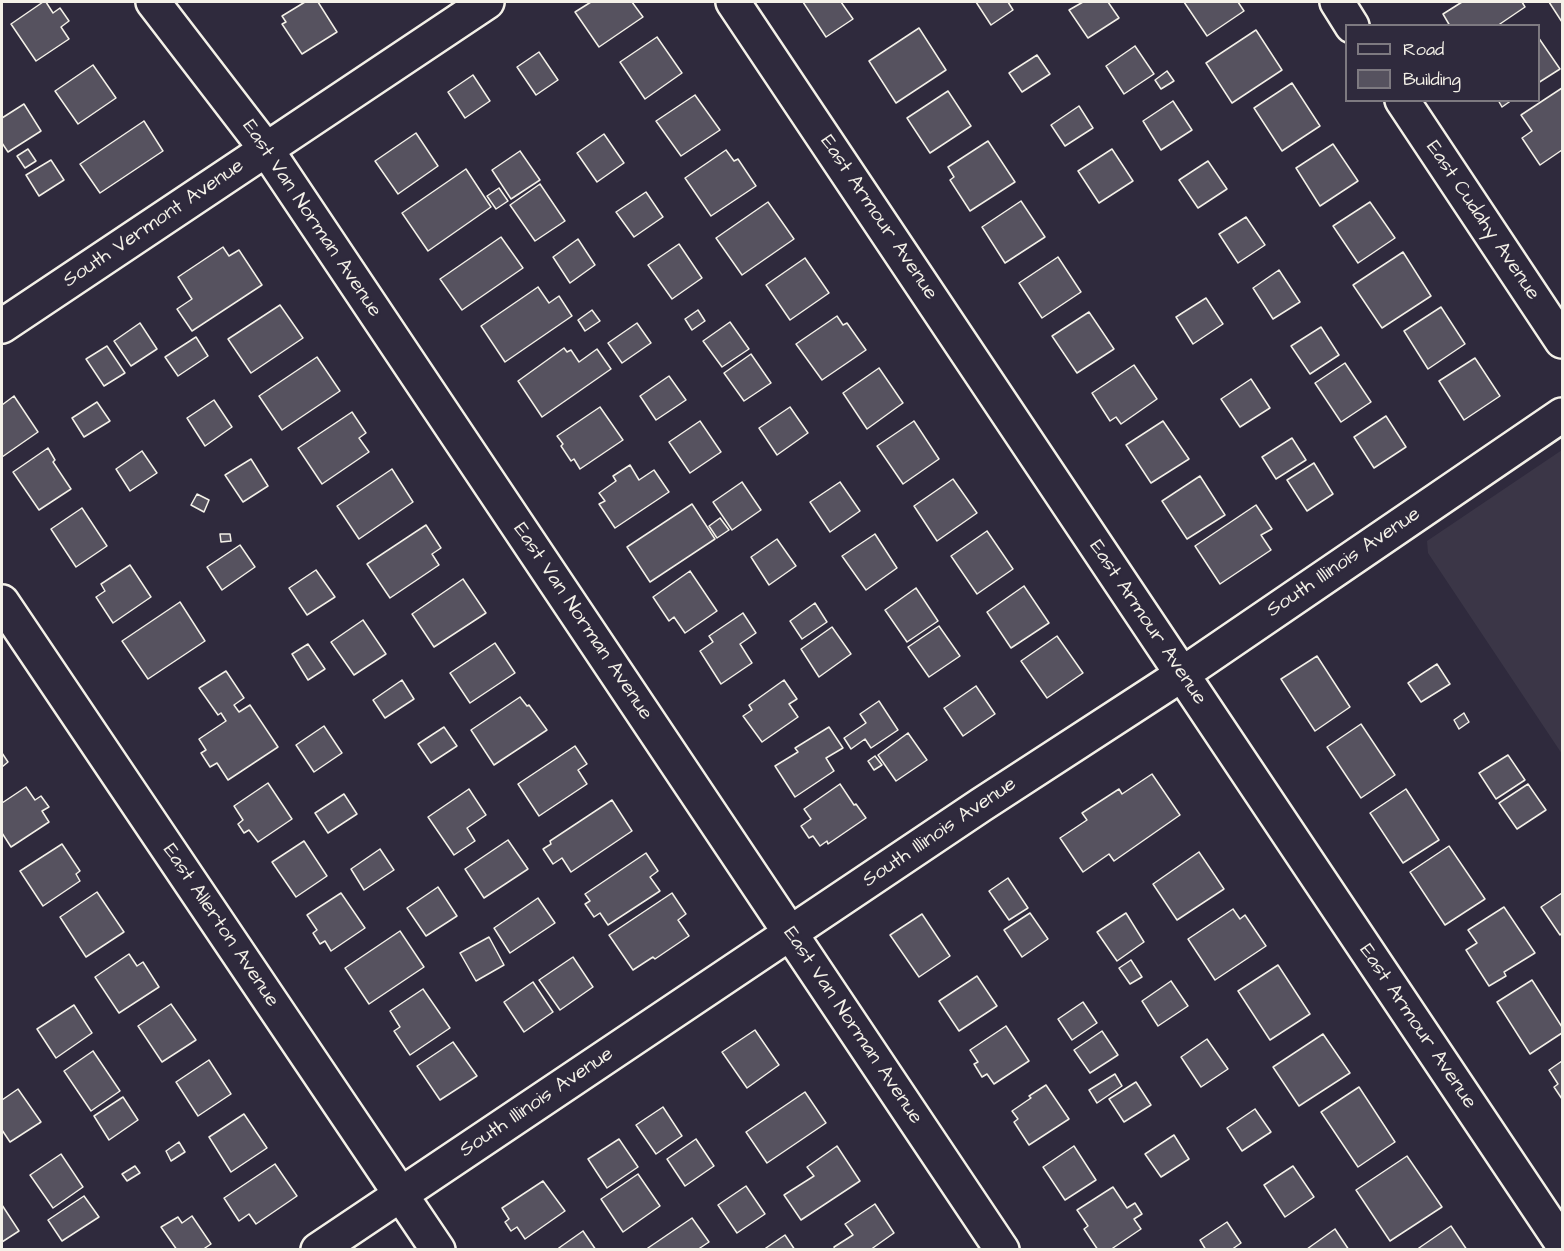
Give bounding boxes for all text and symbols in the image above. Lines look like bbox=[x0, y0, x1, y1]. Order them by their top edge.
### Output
legend bbox=[1345, 24, 1540, 102]
text: Road bbox=[1403, 37, 1444, 62]
text: Building bbox=[1403, 67, 1461, 92]
street label: East Van Norman Avenue bbox=[236, 116, 386, 322]
street label: East Armour Avenue bbox=[814, 131, 942, 305]
street label: East Cudahy Avenue bbox=[1420, 137, 1544, 305]
street label: South Vermont Avenue bbox=[59, 155, 249, 293]
street label: South Illinois Avenue bbox=[1263, 503, 1425, 623]
street label: East Van Norman Avenue bbox=[507, 519, 657, 725]
street label: East Armour Avenue bbox=[1083, 536, 1211, 710]
street label: South Illinois Avenue bbox=[859, 773, 1021, 893]
street label: East Allerton Avenue bbox=[157, 840, 283, 1012]
street label: East Van Norman Avenue bbox=[777, 923, 927, 1129]
street label: East Armour Avenue bbox=[1353, 940, 1481, 1114]
street label: South Illinois Avenue bbox=[456, 1043, 618, 1163]

